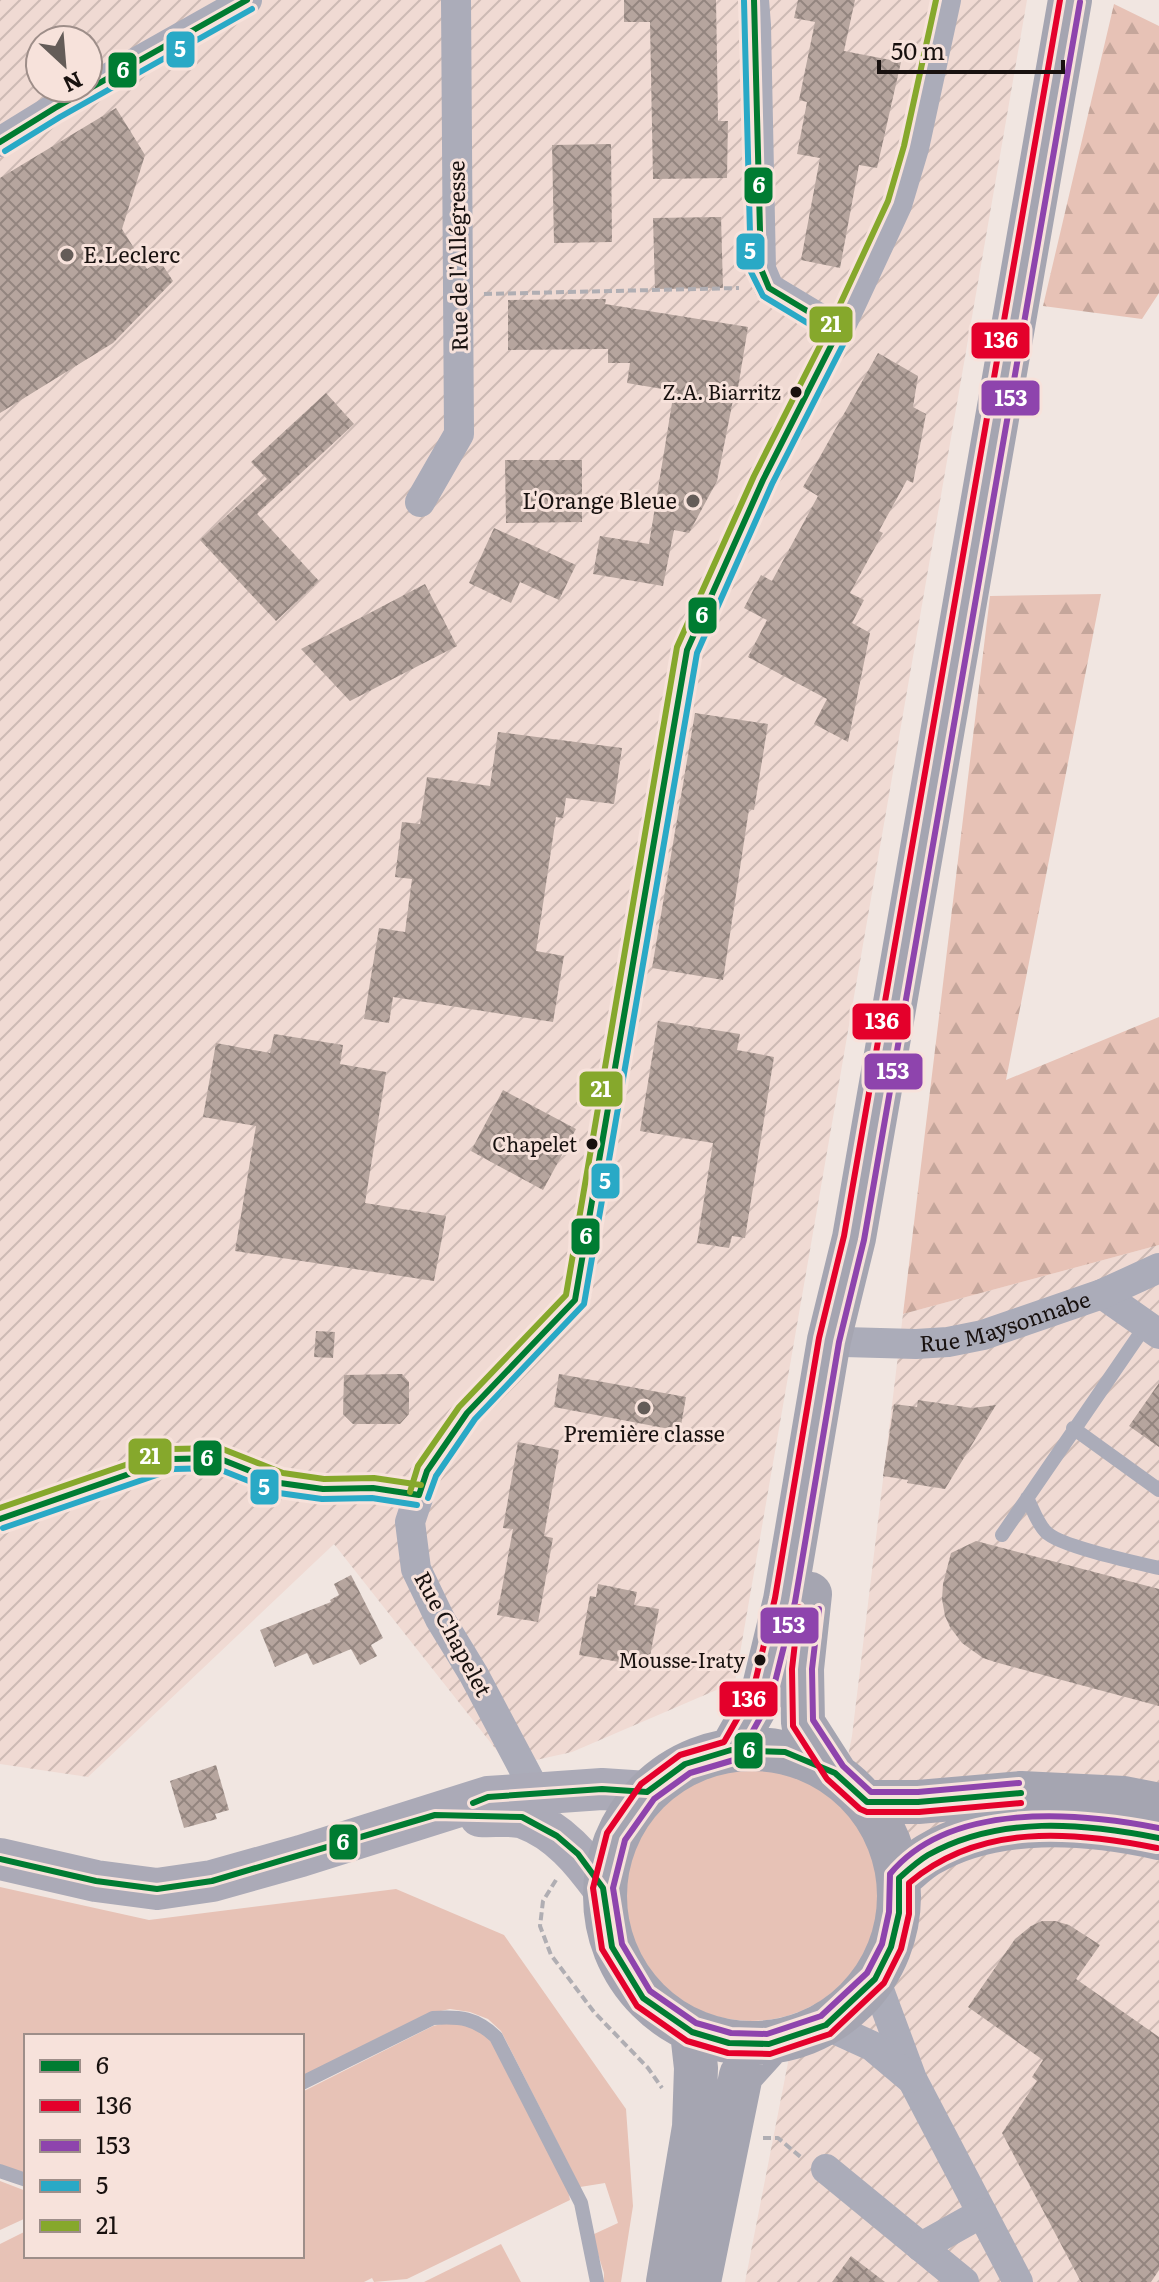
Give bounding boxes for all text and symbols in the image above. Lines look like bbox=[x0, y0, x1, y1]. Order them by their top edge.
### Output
north arrow bbox=[24, 24, 104, 104]
scale bar bbox=[879, 24, 1063, 74]
line badge: 5 bbox=[165, 30, 196, 69]
text: 5 bbox=[174, 31, 186, 64]
text: 50 m bbox=[891, 32, 945, 67]
line badge: 6 bbox=[107, 51, 138, 89]
text: 6 bbox=[117, 52, 130, 85]
text: N bbox=[58, 64, 89, 102]
street label: Rue de l'Allégresse bbox=[438, 160, 475, 352]
line badge: 6 bbox=[743, 166, 774, 205]
text: 6 bbox=[753, 167, 766, 200]
line badge: 5 bbox=[735, 232, 766, 271]
text: 5 bbox=[744, 233, 756, 266]
place label: E.Leclerc bbox=[83, 237, 180, 270]
marker: E.Leclerc bbox=[58, 246, 76, 264]
line badge: 21 bbox=[808, 305, 854, 344]
text: 21 bbox=[821, 306, 841, 339]
line badge: 136 bbox=[970, 321, 1031, 360]
text: 136 bbox=[984, 322, 1018, 355]
place label: Z.A. Biarritz bbox=[663, 376, 781, 406]
line badge: 153 bbox=[980, 379, 1041, 417]
text: 153 bbox=[994, 380, 1028, 413]
marker: Z.A. Biarritz bbox=[788, 384, 804, 400]
place label: L'Orange Bleue bbox=[522, 483, 677, 516]
marker: L'Orange Bleue bbox=[684, 492, 702, 510]
line badge: 6 bbox=[687, 596, 718, 635]
text: 6 bbox=[696, 597, 709, 630]
line badge: 136 bbox=[851, 1002, 912, 1041]
text: 136 bbox=[865, 1003, 899, 1036]
line badge: 153 bbox=[863, 1052, 924, 1091]
text: 153 bbox=[876, 1053, 910, 1086]
line badge: 21 bbox=[578, 1070, 624, 1108]
text: 21 bbox=[591, 1071, 611, 1104]
place label: Chapelet bbox=[492, 1128, 577, 1158]
marker: Chapelet bbox=[584, 1136, 600, 1152]
line badge: 5 bbox=[590, 1162, 621, 1200]
text: 5 bbox=[599, 1163, 611, 1196]
line badge: 6 bbox=[570, 1217, 601, 1256]
text: 6 bbox=[580, 1218, 593, 1251]
street label: Rue Maysonnabe bbox=[918, 1281, 1094, 1359]
marker: Première classe bbox=[635, 1399, 653, 1417]
place label: Première classe bbox=[563, 1416, 725, 1449]
line badge: 21 bbox=[127, 1437, 173, 1476]
text: 21 bbox=[140, 1438, 160, 1471]
line badge: 6 bbox=[192, 1439, 223, 1477]
text: 6 bbox=[201, 1440, 214, 1473]
line badge: 5 bbox=[249, 1468, 280, 1506]
text: 5 bbox=[258, 1469, 270, 1502]
street label: Rue Chapelet bbox=[407, 1565, 501, 1702]
line badge: 153 bbox=[759, 1606, 820, 1645]
text: 153 bbox=[772, 1607, 806, 1640]
place label: Mousse-Iraty bbox=[618, 1644, 745, 1674]
marker: Mousse-Iraty bbox=[752, 1652, 768, 1668]
line badge: 136 bbox=[718, 1680, 779, 1718]
text: 136 bbox=[732, 1681, 766, 1714]
line badge: 6 bbox=[733, 1731, 764, 1770]
text: 6 bbox=[743, 1732, 756, 1765]
line badge: 6 bbox=[328, 1823, 359, 1861]
text: 6 bbox=[337, 1824, 350, 1857]
legend bbox=[24, 2034, 304, 2258]
text: 6 bbox=[96, 2046, 109, 2081]
text: 136 bbox=[96, 2086, 132, 2121]
text: 153 bbox=[96, 2126, 131, 2161]
text: 5 bbox=[96, 2166, 108, 2201]
text: 21 bbox=[96, 2206, 118, 2241]

